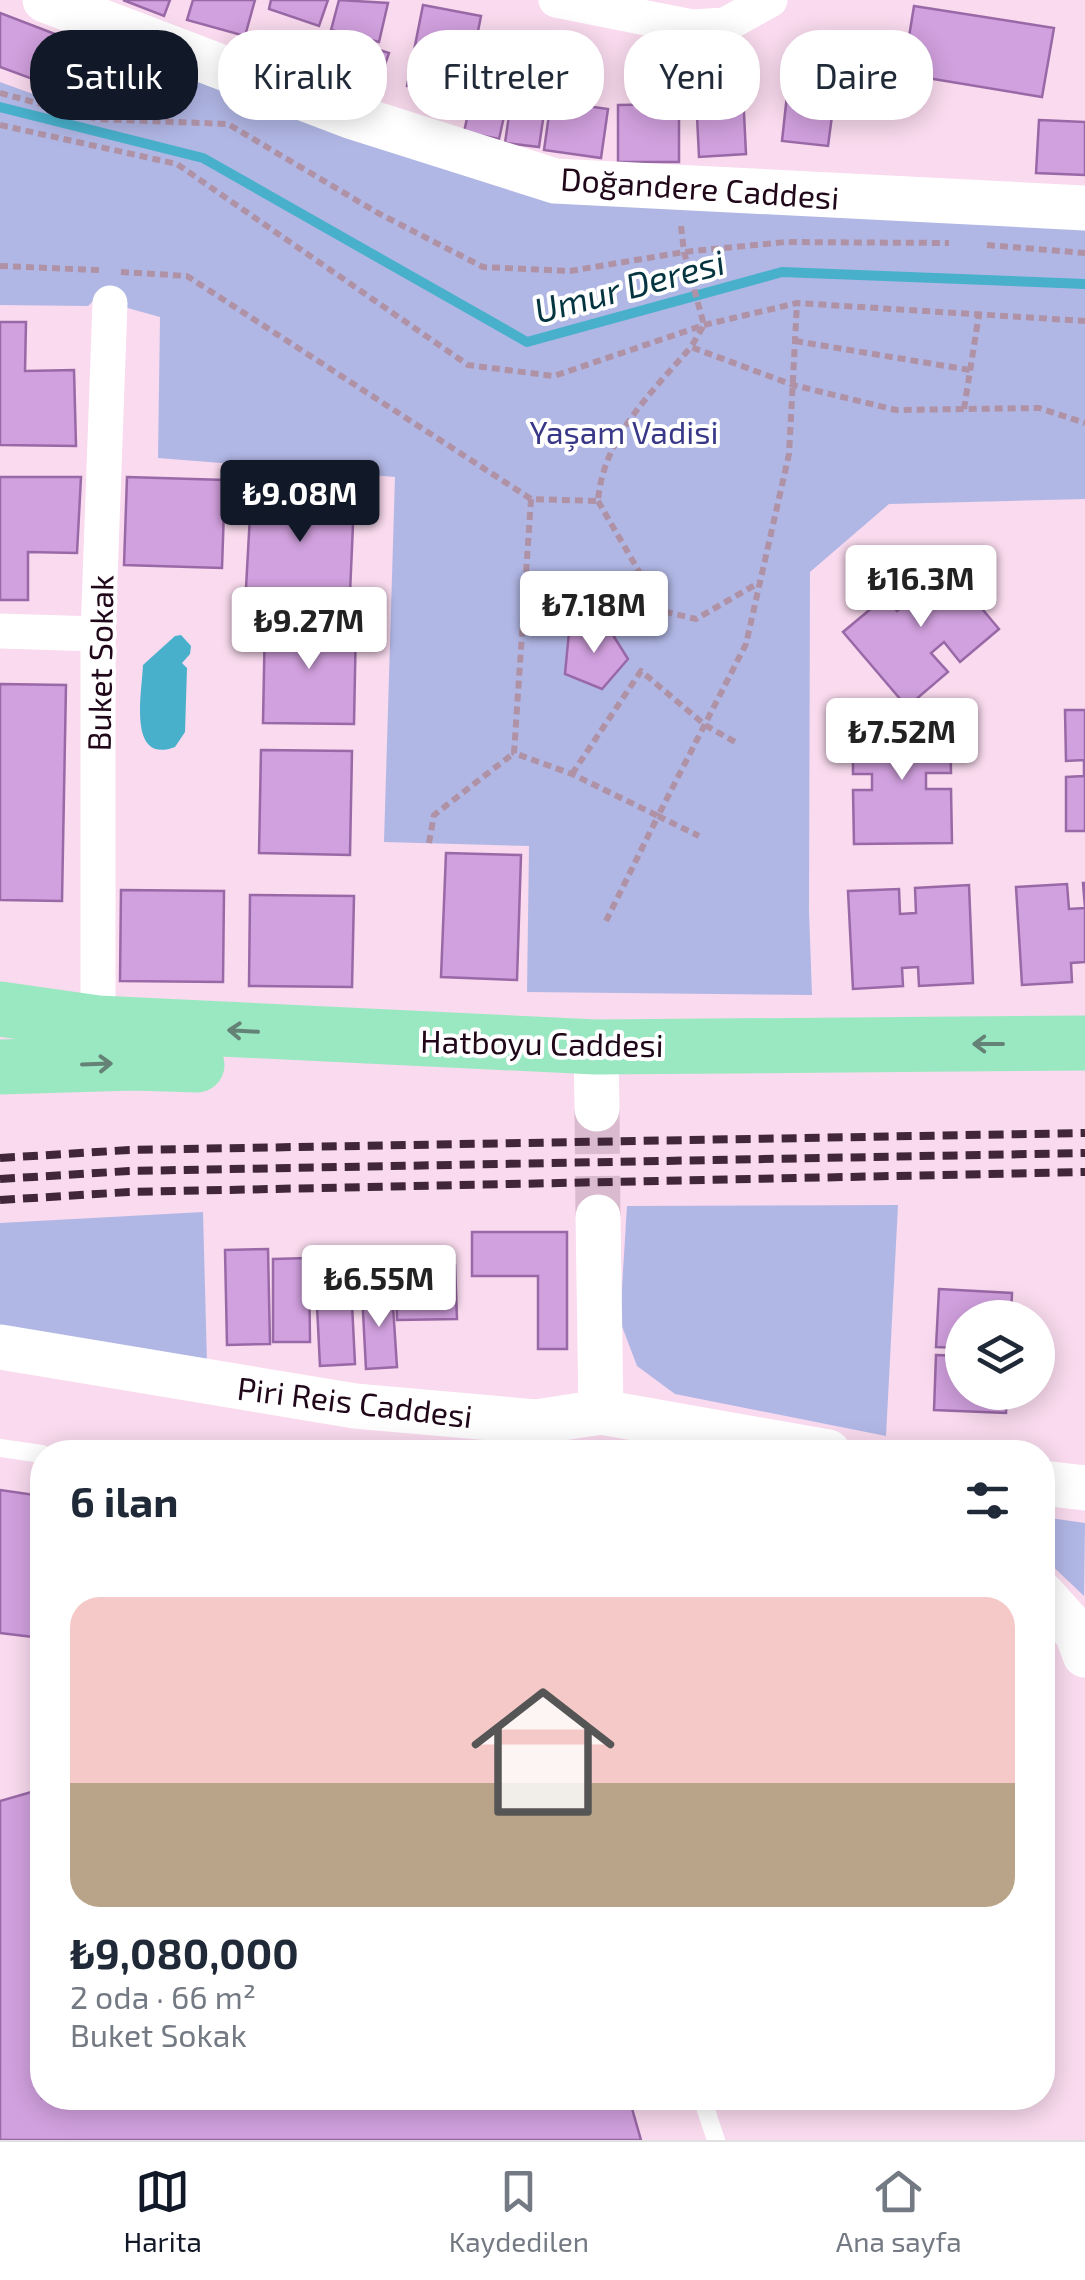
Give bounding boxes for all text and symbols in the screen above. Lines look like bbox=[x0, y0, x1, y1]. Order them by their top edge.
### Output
chip: Satılık bbox=[30, 30, 198, 120]
chip: Kiralık bbox=[218, 30, 387, 120]
chip: Filtreler bbox=[407, 30, 604, 120]
chip: Yeni bbox=[624, 30, 760, 120]
chip: Daire bbox=[780, 30, 933, 120]
street label: Doğandere Caddesi bbox=[559, 158, 841, 216]
water label: Umur Deresi bbox=[529, 239, 729, 331]
park label: Yaşam Vadisi bbox=[530, 412, 718, 452]
pin: ₺9.08M bbox=[219, 460, 381, 545]
text: ₺9.08M bbox=[242, 473, 358, 511]
pin: ₺16.3M bbox=[840, 545, 1002, 630]
text: ₺16.3M bbox=[867, 558, 975, 596]
pin: ₺7.18M bbox=[513, 571, 675, 656]
street label: Buket Sokak bbox=[78, 574, 120, 752]
text: ₺7.18M bbox=[542, 584, 646, 622]
pin: ₺9.27M bbox=[228, 587, 390, 672]
text: ₺9.27M bbox=[254, 600, 364, 638]
pin: ₺7.52M bbox=[821, 698, 983, 783]
text: ₺7.52M bbox=[848, 711, 956, 749]
one-way arrow bbox=[227, 1021, 259, 1040]
street label: Hatboyu Caddesi bbox=[420, 1021, 664, 1063]
one-way arrow bbox=[972, 1034, 1004, 1053]
one-way arrow bbox=[81, 1054, 113, 1073]
pin: ₺6.55M bbox=[298, 1245, 460, 1330]
text: ₺6.55M bbox=[324, 1258, 434, 1296]
map controls bbox=[945, 1300, 1055, 1410]
button: layers bbox=[945, 1300, 1055, 1410]
street label: Piri Reis Caddesi bbox=[235, 1368, 475, 1434]
icon: filters bbox=[960, 1473, 1015, 1528]
text: 6 ilan bbox=[70, 1475, 178, 1525]
icon: home bbox=[453, 1662, 633, 1842]
text: ₺9,080,000 bbox=[70, 1927, 299, 1977]
text: 2 oda · 66 m² bbox=[70, 1977, 256, 2015]
text: Buket Sokak bbox=[70, 2015, 247, 2053]
tab: Harita bbox=[123, 2164, 202, 2258]
tab: Kaydedilen bbox=[449, 2164, 589, 2258]
tab: Ana sayfa bbox=[836, 2164, 962, 2258]

